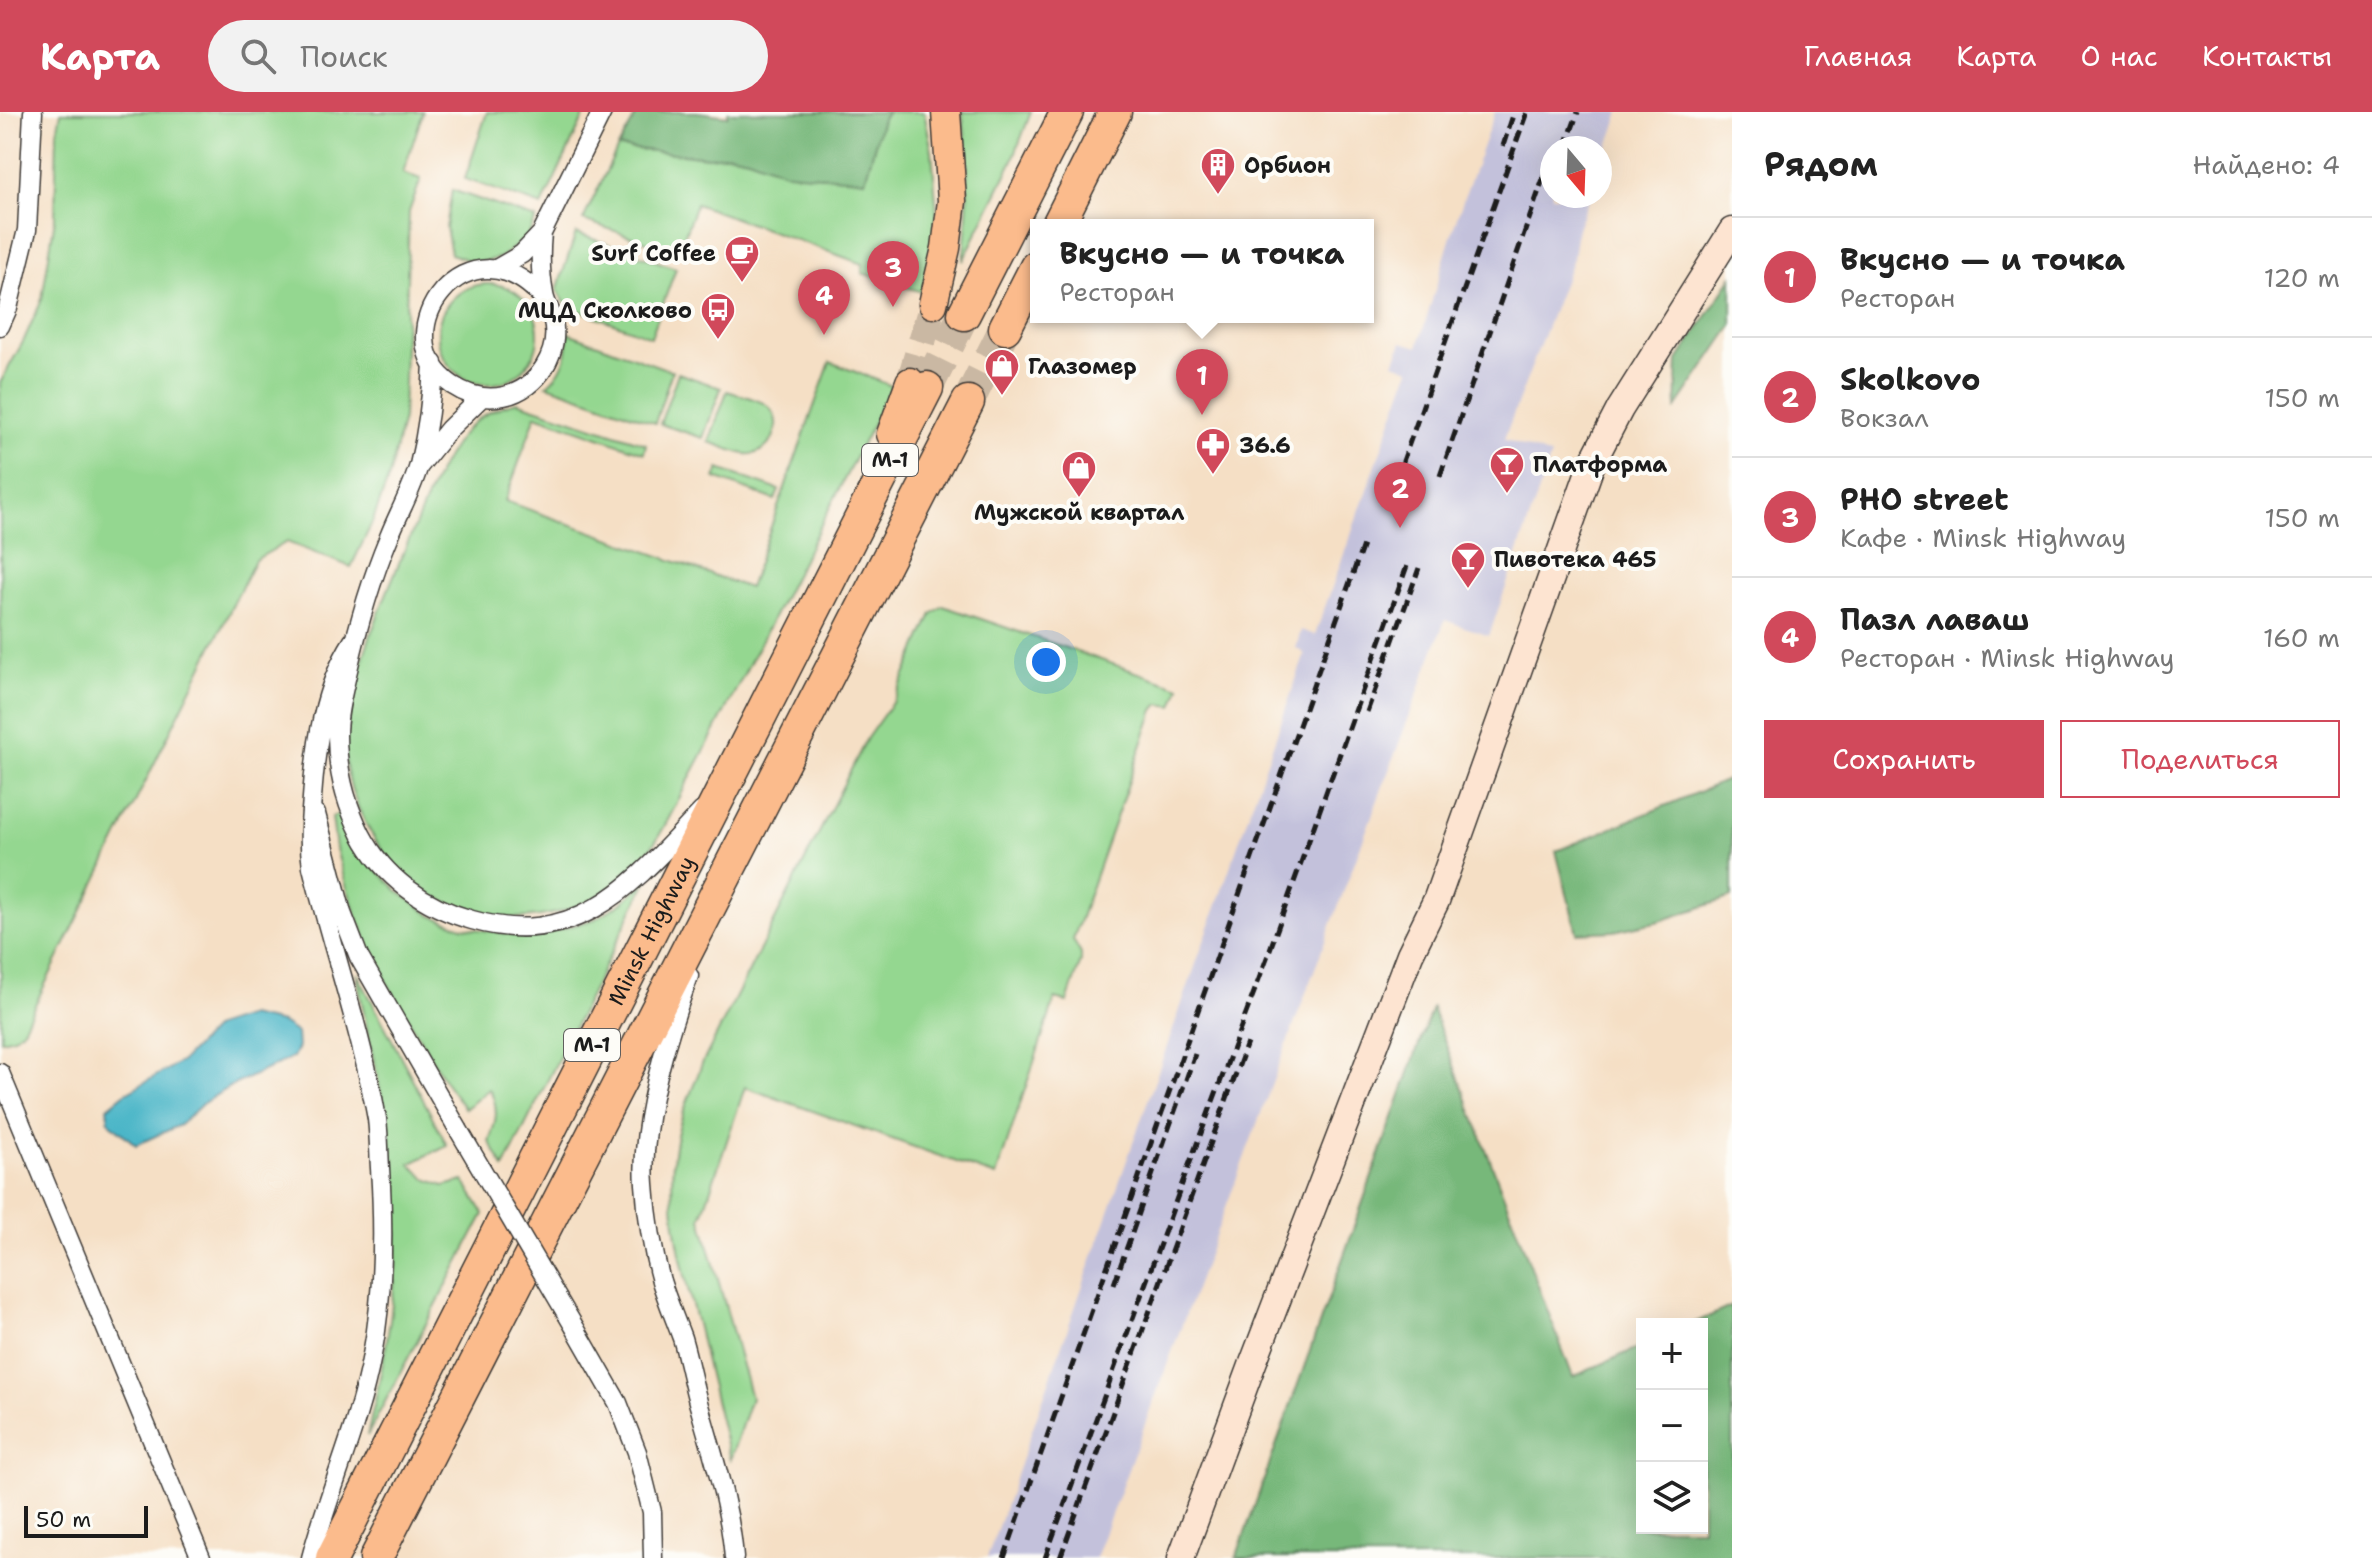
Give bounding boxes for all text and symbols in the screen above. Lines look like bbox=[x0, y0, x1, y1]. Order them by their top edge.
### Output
search box bbox=[208, 20, 768, 92]
text: Карта bbox=[40, 31, 160, 82]
icon: search bbox=[236, 34, 280, 78]
text: Поиск bbox=[300, 36, 388, 77]
text: Главная bbox=[1804, 37, 1912, 75]
text: Карта bbox=[1956, 37, 2036, 75]
text: О нас bbox=[2080, 37, 2158, 75]
text: Контакты bbox=[2202, 37, 2332, 75]
north arrow bbox=[1540, 136, 1612, 208]
text: Рядом bbox=[1764, 141, 1878, 187]
building icon: Орбион bbox=[1199, 146, 1237, 196]
text: Найдено: 4 bbox=[2193, 147, 2340, 182]
place label: Орбион bbox=[1244, 151, 1331, 180]
popup bbox=[1030, 219, 1374, 323]
text: Вкусно — и точка bbox=[1059, 233, 1345, 274]
cafe icon: Surf Coffee bbox=[723, 234, 761, 284]
place label: Surf Coffee bbox=[591, 239, 716, 268]
text: Вкусно — и точка bbox=[1840, 239, 2125, 280]
pin: 3 bbox=[867, 241, 919, 307]
text: 1 bbox=[1784, 260, 1796, 295]
text: 120 m bbox=[2264, 260, 2340, 295]
pin: 4 bbox=[798, 269, 850, 335]
text: Ресторан bbox=[1059, 274, 1175, 309]
text: Ресторан bbox=[1840, 280, 1955, 315]
bus stop icon: МЦД Сколково bbox=[699, 291, 737, 341]
place label: МЦД Сколково bbox=[518, 296, 692, 325]
shop icon: Глазомер bbox=[983, 347, 1021, 397]
pin: 1 bbox=[1176, 349, 1228, 415]
place label: Глазомер bbox=[1028, 352, 1137, 381]
text: Skolkovo bbox=[1840, 359, 1981, 400]
text: 2 bbox=[1781, 380, 1799, 415]
text: 150 m bbox=[2264, 380, 2340, 415]
text: Вокзал bbox=[1840, 400, 1929, 435]
pharmacy icon: 36.6 bbox=[1194, 426, 1232, 476]
place label: 36.6 bbox=[1239, 431, 1291, 460]
road number: М-1 bbox=[862, 444, 918, 476]
bar icon: Платформа bbox=[1488, 445, 1526, 495]
shop icon: Мужской квартал bbox=[1060, 449, 1098, 499]
place label: Платформа bbox=[1533, 450, 1667, 479]
pin: 2 bbox=[1374, 462, 1426, 528]
text: PHO street bbox=[1840, 479, 2009, 520]
place label: Мужской квартал bbox=[974, 498, 1185, 527]
text: 3 bbox=[1781, 500, 1799, 535]
text: 150 m bbox=[2264, 500, 2340, 535]
text: Кафе · Minsk Highway bbox=[1840, 520, 2126, 555]
bar icon: Пивотека 465 bbox=[1449, 540, 1487, 590]
place label: Пивотека 465 bbox=[1494, 545, 1656, 574]
text: Пазл лаваш bbox=[1840, 599, 2029, 640]
text: 4 bbox=[1781, 620, 1799, 655]
text: 160 m bbox=[2263, 620, 2340, 655]
text: Ресторан · Minsk Highway bbox=[1840, 640, 2174, 675]
your location bbox=[1026, 642, 1066, 682]
button: Сохранить bbox=[1764, 720, 2044, 798]
button: Поделиться bbox=[2060, 720, 2340, 798]
street label: Minsk Highway bbox=[601, 851, 702, 1010]
road number: М-1 bbox=[564, 1029, 620, 1061]
map controls bbox=[1636, 1318, 1708, 1534]
button: + bbox=[1636, 1318, 1708, 1390]
button: − bbox=[1636, 1390, 1708, 1462]
button: layers bbox=[1636, 1462, 1708, 1534]
scale bar bbox=[24, 1502, 148, 1538]
text: 50 m bbox=[36, 1505, 91, 1534]

